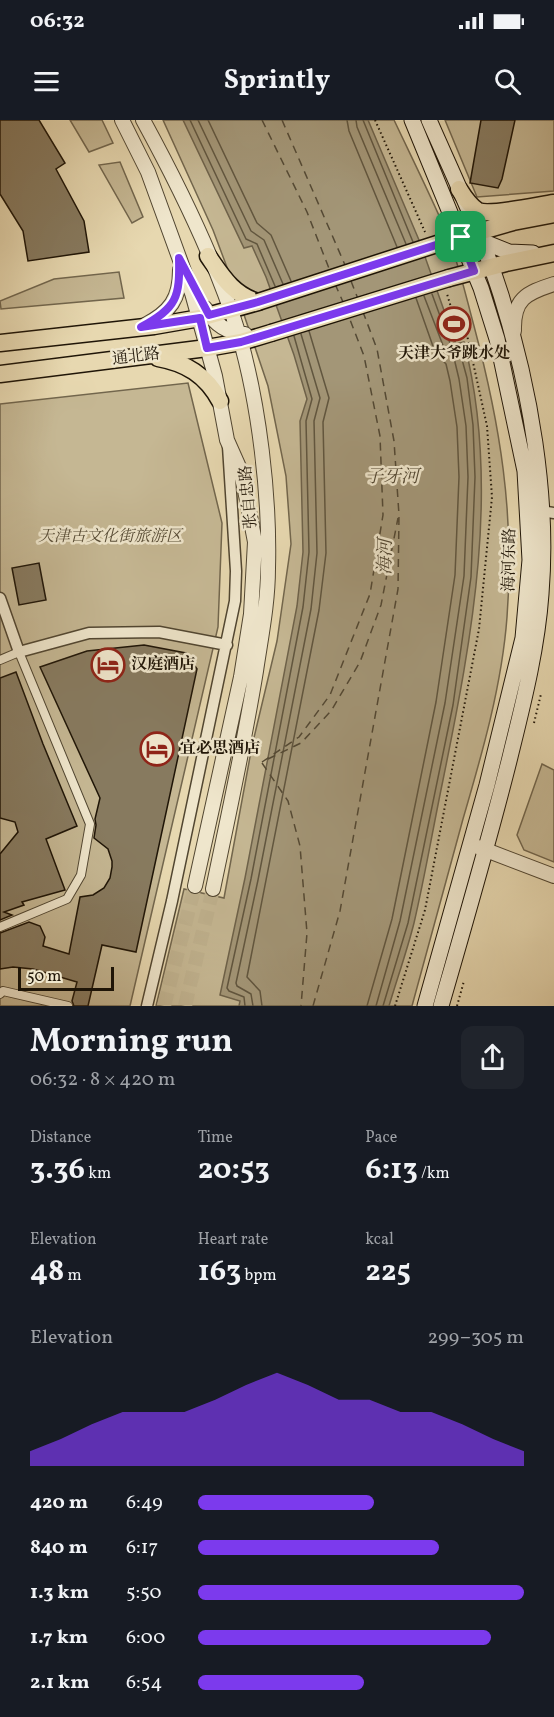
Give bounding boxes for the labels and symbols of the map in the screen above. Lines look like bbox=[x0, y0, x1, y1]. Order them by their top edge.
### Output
pin bbox=[435, 211, 486, 262]
sports icon: 天津大爷跳水处 bbox=[436, 306, 472, 342]
street label: 通北路 bbox=[111, 343, 161, 371]
place label: 天津大爷跳水处 bbox=[398, 343, 510, 365]
street label: 张自忠路 bbox=[235, 464, 263, 530]
water label: 子牙河 bbox=[365, 465, 422, 490]
park label: 天津古文化街旅游区 bbox=[38, 526, 184, 548]
street label: 海河东路 bbox=[498, 528, 522, 592]
water label: 海河 bbox=[373, 536, 399, 575]
hotel icon: 汉庭酒店 bbox=[90, 647, 126, 683]
place label: 汉庭酒店 bbox=[131, 654, 195, 676]
hotel icon: 宜必思酒店 bbox=[139, 731, 175, 767]
place label: 宜必思酒店 bbox=[180, 738, 260, 760]
scale bar bbox=[18, 964, 114, 992]

